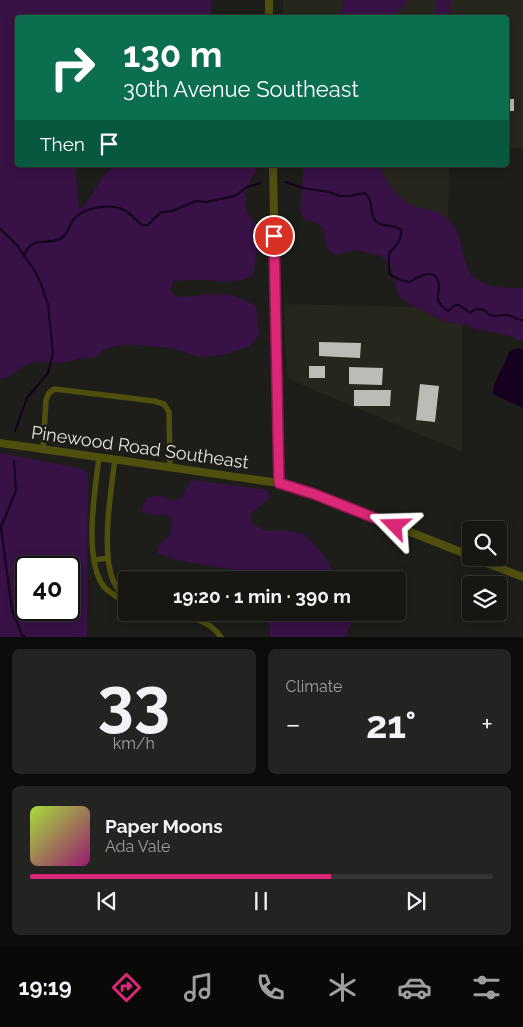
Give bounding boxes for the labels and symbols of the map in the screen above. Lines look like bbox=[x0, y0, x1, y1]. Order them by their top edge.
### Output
pin bbox=[253, 215, 295, 257]
street label: Pinewood Road Southeast bbox=[30, 421, 250, 473]
position arrow bbox=[368, 499, 420, 551]
speed limit sign: 40 bbox=[15, 556, 80, 621]

